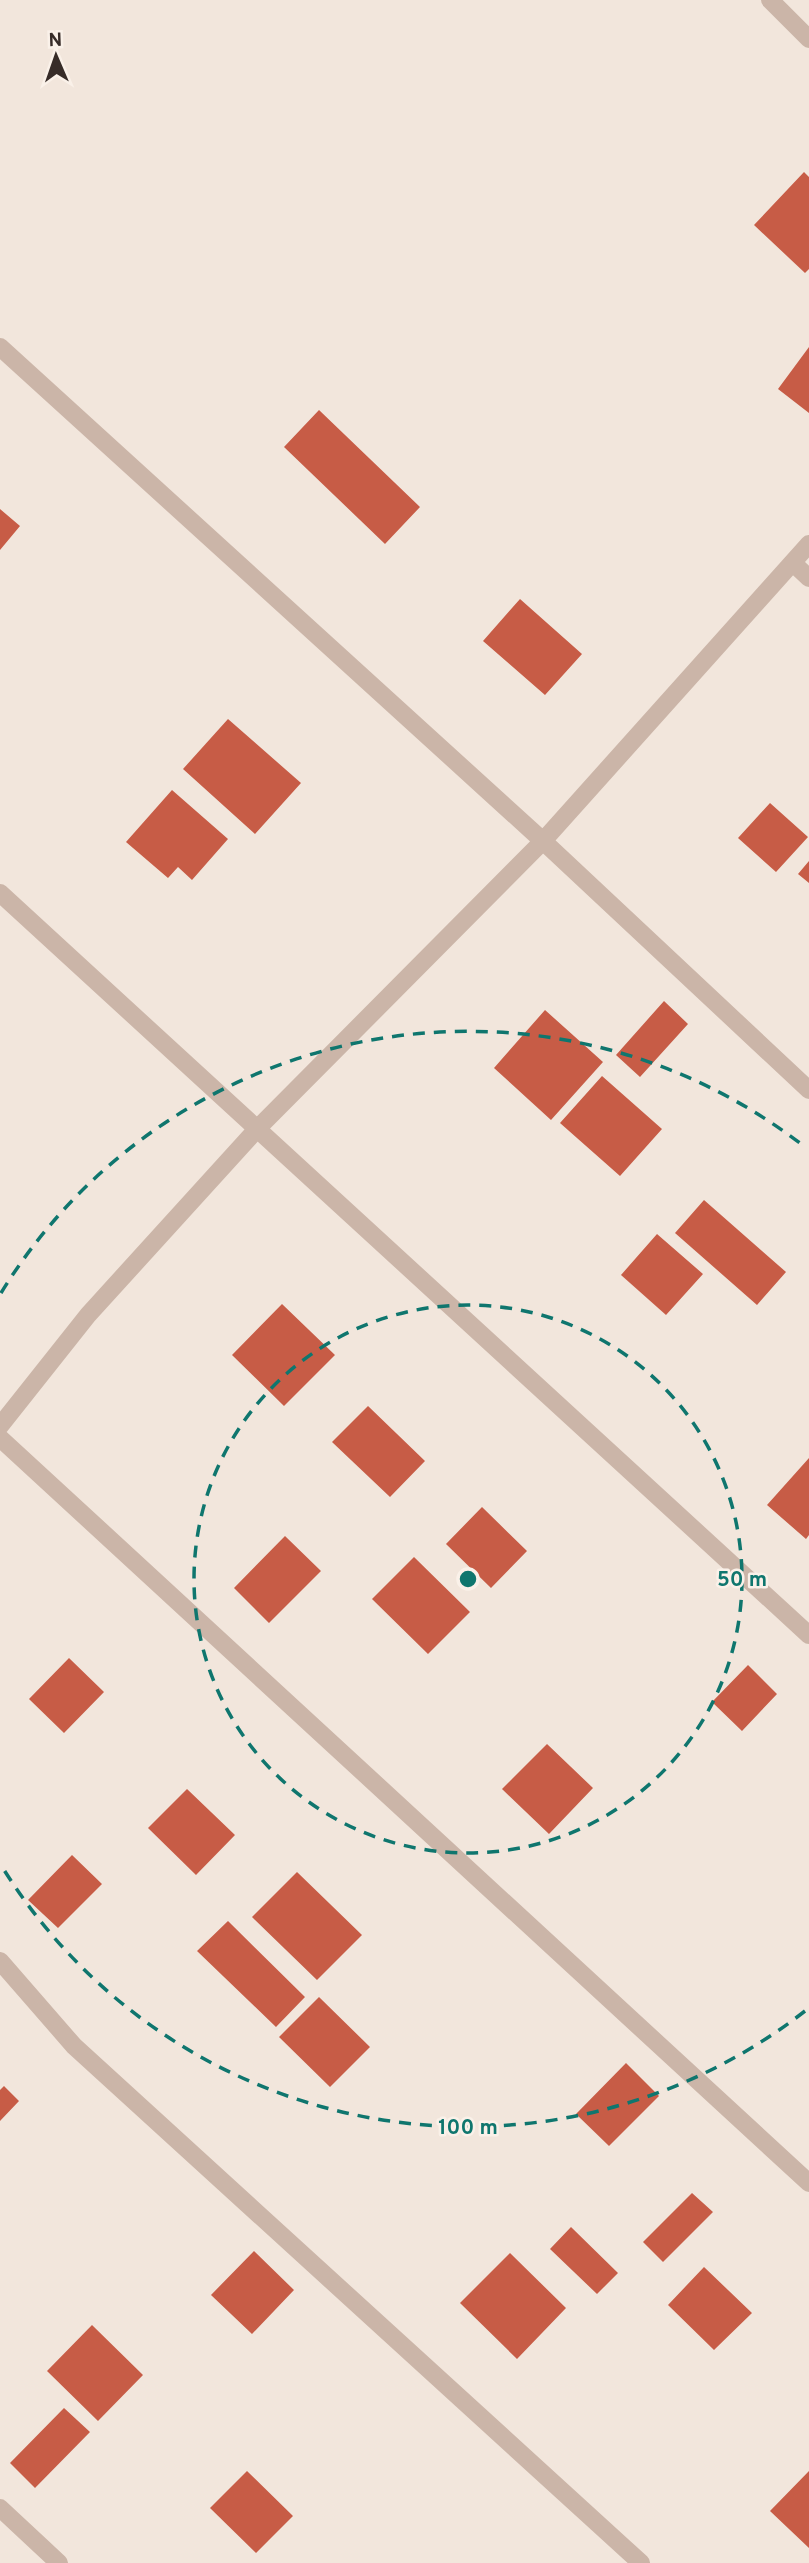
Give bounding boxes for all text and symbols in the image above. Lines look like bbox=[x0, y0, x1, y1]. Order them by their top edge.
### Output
north arrow bbox=[21, 21, 91, 91]
text: N bbox=[48, 29, 63, 53]
centre of rings bbox=[456, 1567, 480, 1591]
text: 50 m bbox=[717, 1567, 767, 1594]
text: 100 m bbox=[438, 2115, 498, 2142]

